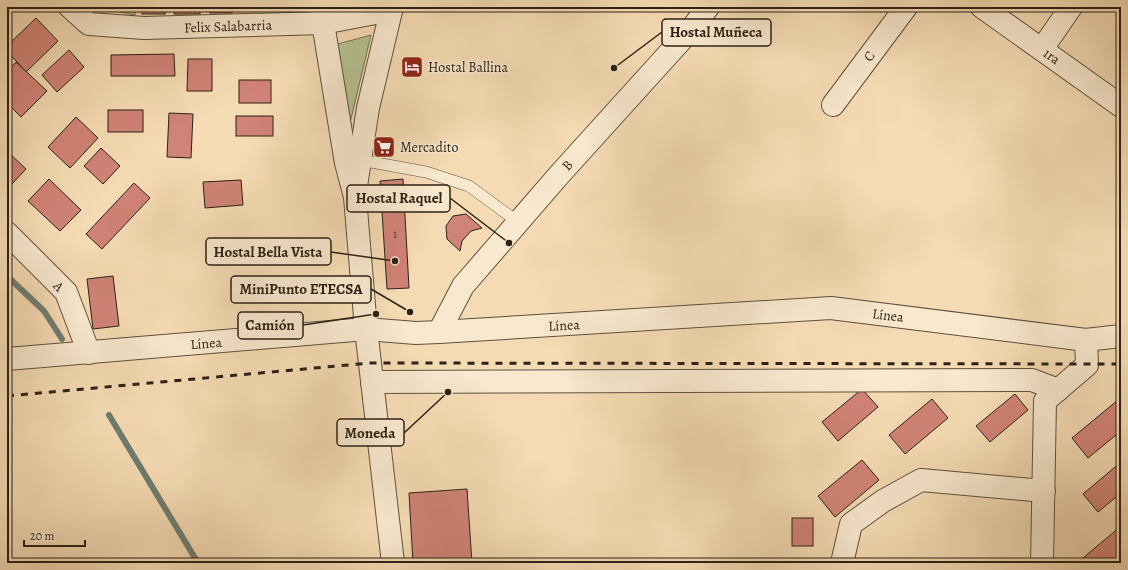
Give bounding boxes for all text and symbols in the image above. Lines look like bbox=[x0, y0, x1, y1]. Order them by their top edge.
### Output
street label: Felix Salabarria bbox=[184, 15, 273, 38]
callout: Hostal Muñeca bbox=[662, 19, 771, 46]
text: Hostal Muñeca bbox=[669, 22, 763, 42]
street label: 1ra bbox=[1039, 44, 1064, 69]
street label: C bbox=[859, 47, 880, 66]
hotel icon: Hostal Ballina bbox=[399, 54, 425, 80]
place label: Hostal Ballina bbox=[428, 58, 509, 77]
supermarket icon: Mercadito bbox=[371, 134, 397, 160]
place label: Mercadito bbox=[400, 138, 458, 157]
street label: B bbox=[558, 156, 577, 175]
callout: Hostal Raquel bbox=[347, 185, 450, 212]
text: Hostal Raquel bbox=[356, 188, 443, 208]
house number: 1 bbox=[393, 226, 397, 242]
callout: Hostal Bella Vista bbox=[206, 238, 331, 265]
text: Hostal Bella Vista bbox=[214, 242, 323, 262]
street label: A bbox=[48, 276, 69, 296]
callout: MiniPunto ETECSA bbox=[231, 276, 371, 303]
text: MiniPunto ETECSA bbox=[239, 279, 363, 299]
street label: Línea bbox=[871, 304, 905, 327]
callout: Camión bbox=[238, 312, 303, 339]
text: Camión bbox=[245, 315, 295, 335]
street label: Línea bbox=[548, 315, 581, 336]
street label: Línea bbox=[190, 333, 223, 354]
callout: Moneda bbox=[337, 419, 404, 446]
text: Moneda bbox=[345, 423, 396, 443]
scale bar bbox=[24, 522, 85, 548]
text: 20 m bbox=[30, 528, 54, 544]

